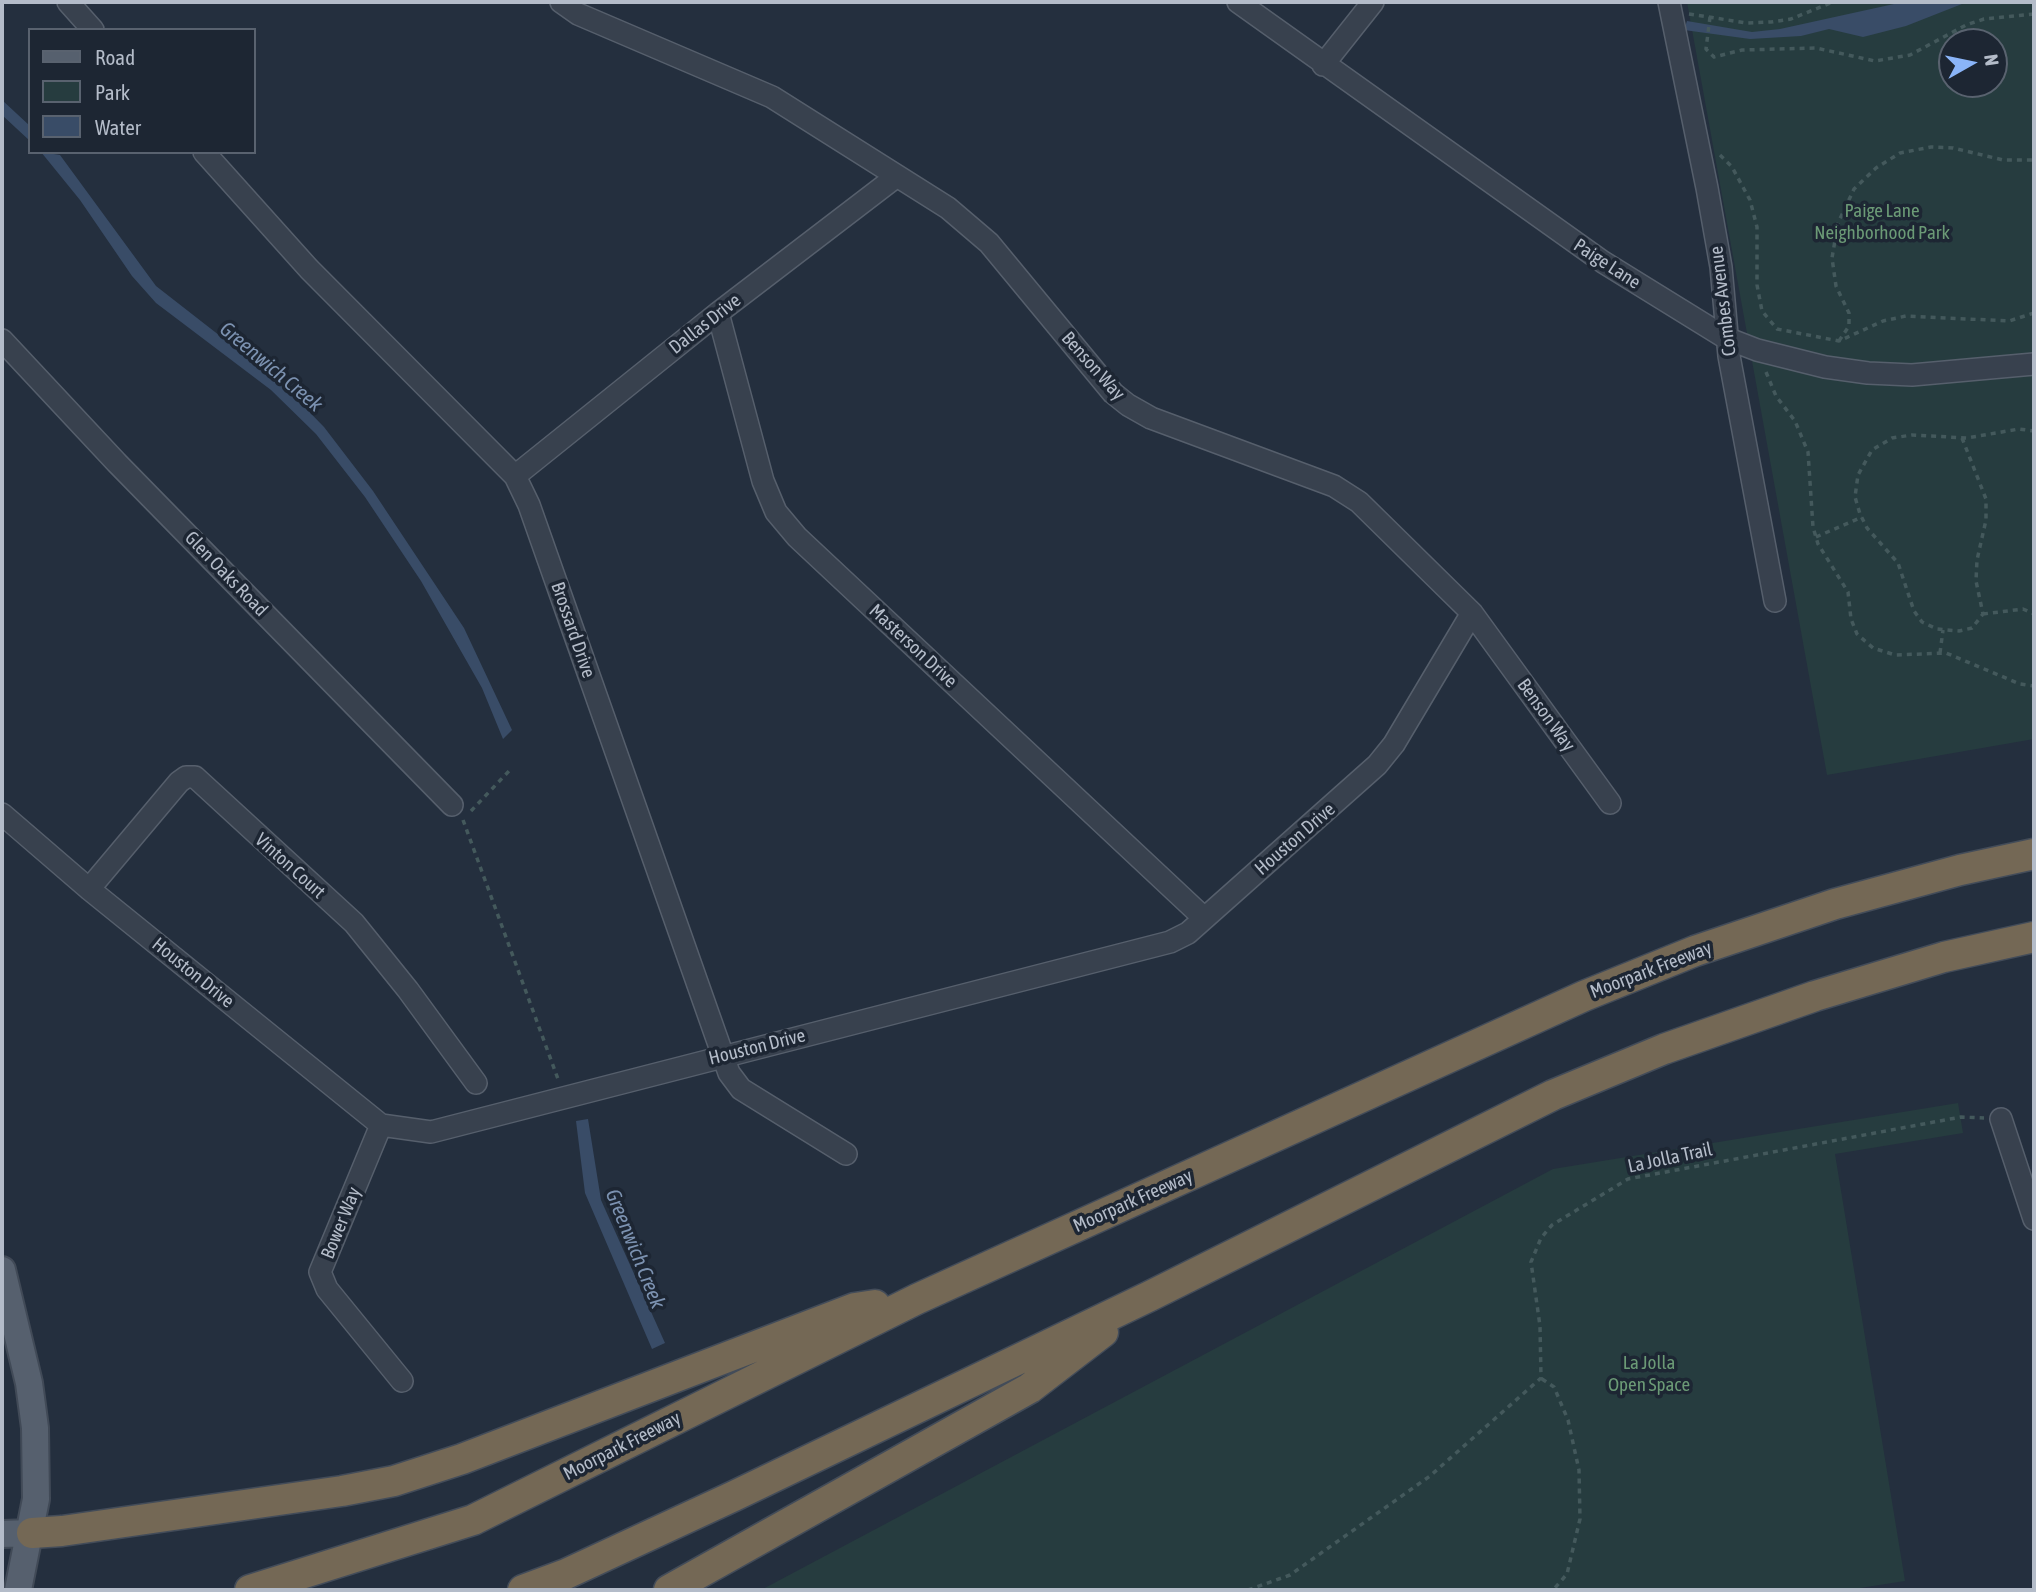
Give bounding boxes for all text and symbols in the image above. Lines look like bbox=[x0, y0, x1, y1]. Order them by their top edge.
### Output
legend bbox=[28, 28, 256, 154]
north arrow bbox=[1938, 28, 2008, 98]
text: Road bbox=[95, 45, 135, 69]
text: N bbox=[1980, 53, 2004, 67]
text: Park bbox=[95, 80, 130, 104]
text: Water bbox=[95, 115, 141, 139]
park label: Paige Lane Neighborhood Park bbox=[1814, 200, 1950, 244]
street label: Paige Lane bbox=[1569, 234, 1645, 294]
street label: Combes Avenue bbox=[1705, 245, 1741, 357]
street label: Dallas Drive bbox=[665, 289, 745, 359]
water label: Greenwich Creek bbox=[214, 317, 328, 417]
street label: Benson Way bbox=[1056, 327, 1130, 405]
street label: Glen Oaks Road bbox=[180, 527, 272, 621]
street label: Brossard Drive bbox=[546, 579, 600, 681]
street label: Masterson Drive bbox=[864, 599, 962, 693]
street label: Benson Way bbox=[1512, 674, 1580, 756]
street label: Houston Drive bbox=[1250, 798, 1340, 880]
street label: Vinton Court bbox=[250, 829, 330, 903]
street label: Houston Drive bbox=[147, 933, 239, 1013]
street label: Moorpark Freeway bbox=[1587, 936, 1715, 1004]
street label: Houston Drive bbox=[706, 1024, 808, 1070]
street label: La Jolla Trail bbox=[1626, 1138, 1714, 1178]
street label: Moorpark Freeway bbox=[1070, 1164, 1196, 1238]
street label: Bower Way bbox=[316, 1184, 366, 1262]
water label: Greenwich Creek bbox=[600, 1186, 670, 1312]
park label: La Jolla Open Space bbox=[1608, 1352, 1690, 1396]
street label: Moorpark Freeway bbox=[560, 1407, 684, 1485]

